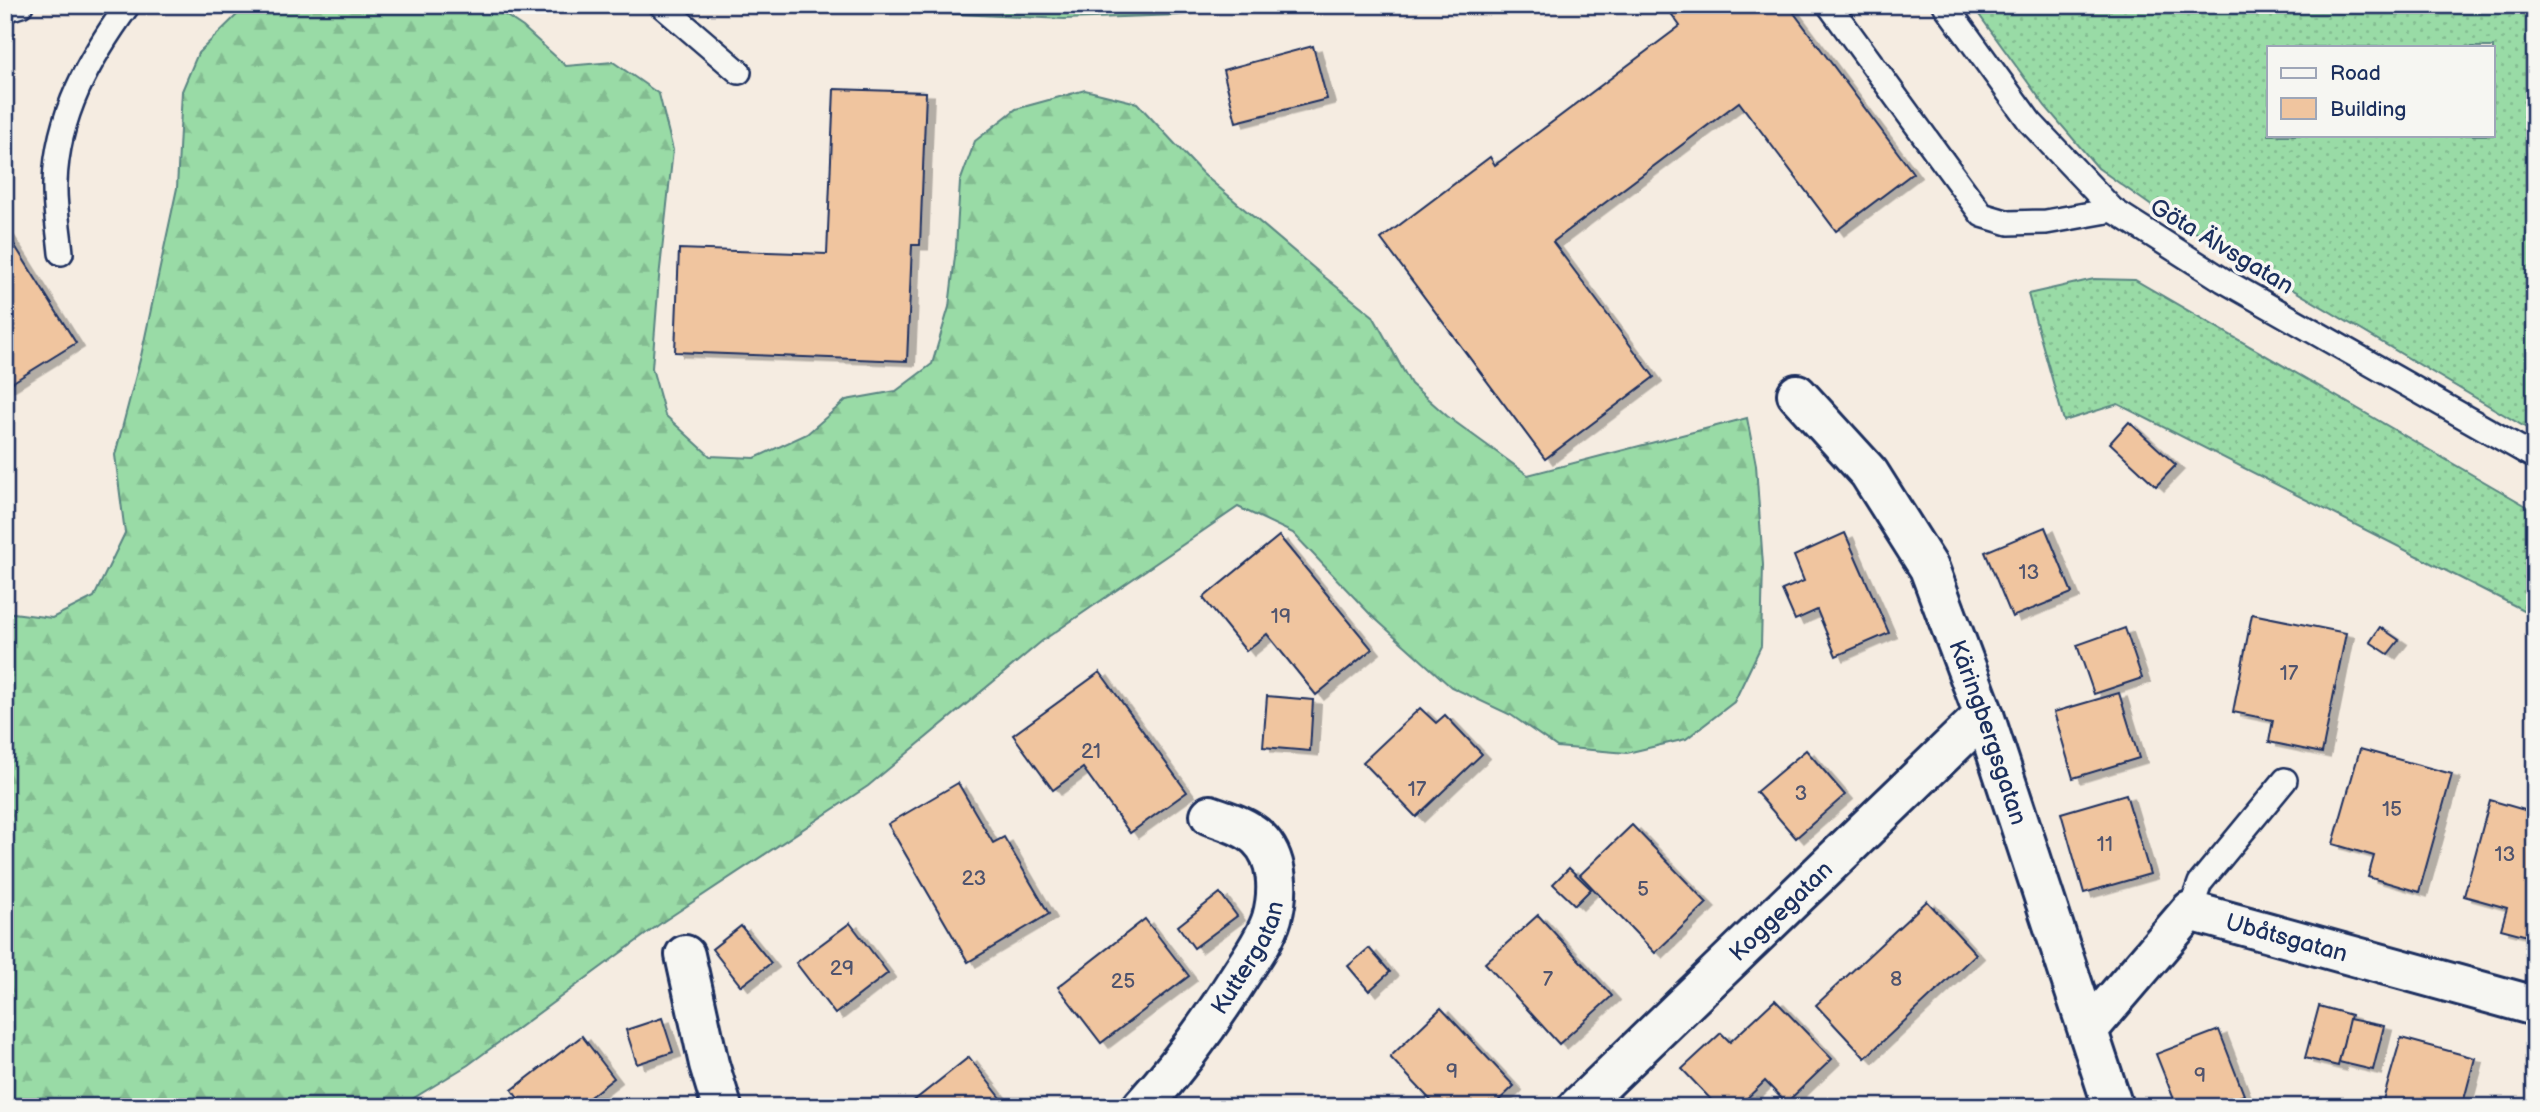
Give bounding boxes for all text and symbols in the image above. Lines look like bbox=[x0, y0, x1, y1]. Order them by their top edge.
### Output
legend bbox=[2267, 46, 2494, 136]
text: Road bbox=[2330, 61, 2381, 86]
text: Building bbox=[2330, 97, 2406, 122]
street label: Göta Älvsgatan bbox=[2145, 192, 2299, 301]
house number: 13 bbox=[2018, 560, 2040, 585]
house number: 19 bbox=[1271, 604, 1291, 629]
street label: Käringbergsgatan bbox=[1942, 636, 2033, 828]
house number: 17 bbox=[2280, 661, 2299, 686]
house number: 21 bbox=[1081, 739, 1101, 764]
house number: 17 bbox=[1408, 777, 1427, 802]
house number: 3 bbox=[1795, 781, 1807, 806]
house number: 15 bbox=[2382, 797, 2402, 822]
house number: 11 bbox=[2097, 832, 2113, 857]
house number: 13 bbox=[2494, 842, 2516, 867]
street label: Koggegatan bbox=[1724, 855, 1839, 968]
house number: 23 bbox=[962, 866, 986, 891]
house number: 5 bbox=[1637, 877, 1649, 902]
street label: Kuttergatan bbox=[1205, 899, 1290, 1020]
street label: Ubåtsgatan bbox=[2222, 908, 2351, 969]
house number: 29 bbox=[830, 956, 854, 981]
house number: 7 bbox=[1543, 967, 1554, 992]
house number: 8 bbox=[1890, 967, 1902, 992]
house number: 25 bbox=[1111, 969, 1135, 994]
house number: 9 bbox=[1446, 1059, 1458, 1084]
house number: 9 bbox=[2194, 1063, 2206, 1088]

